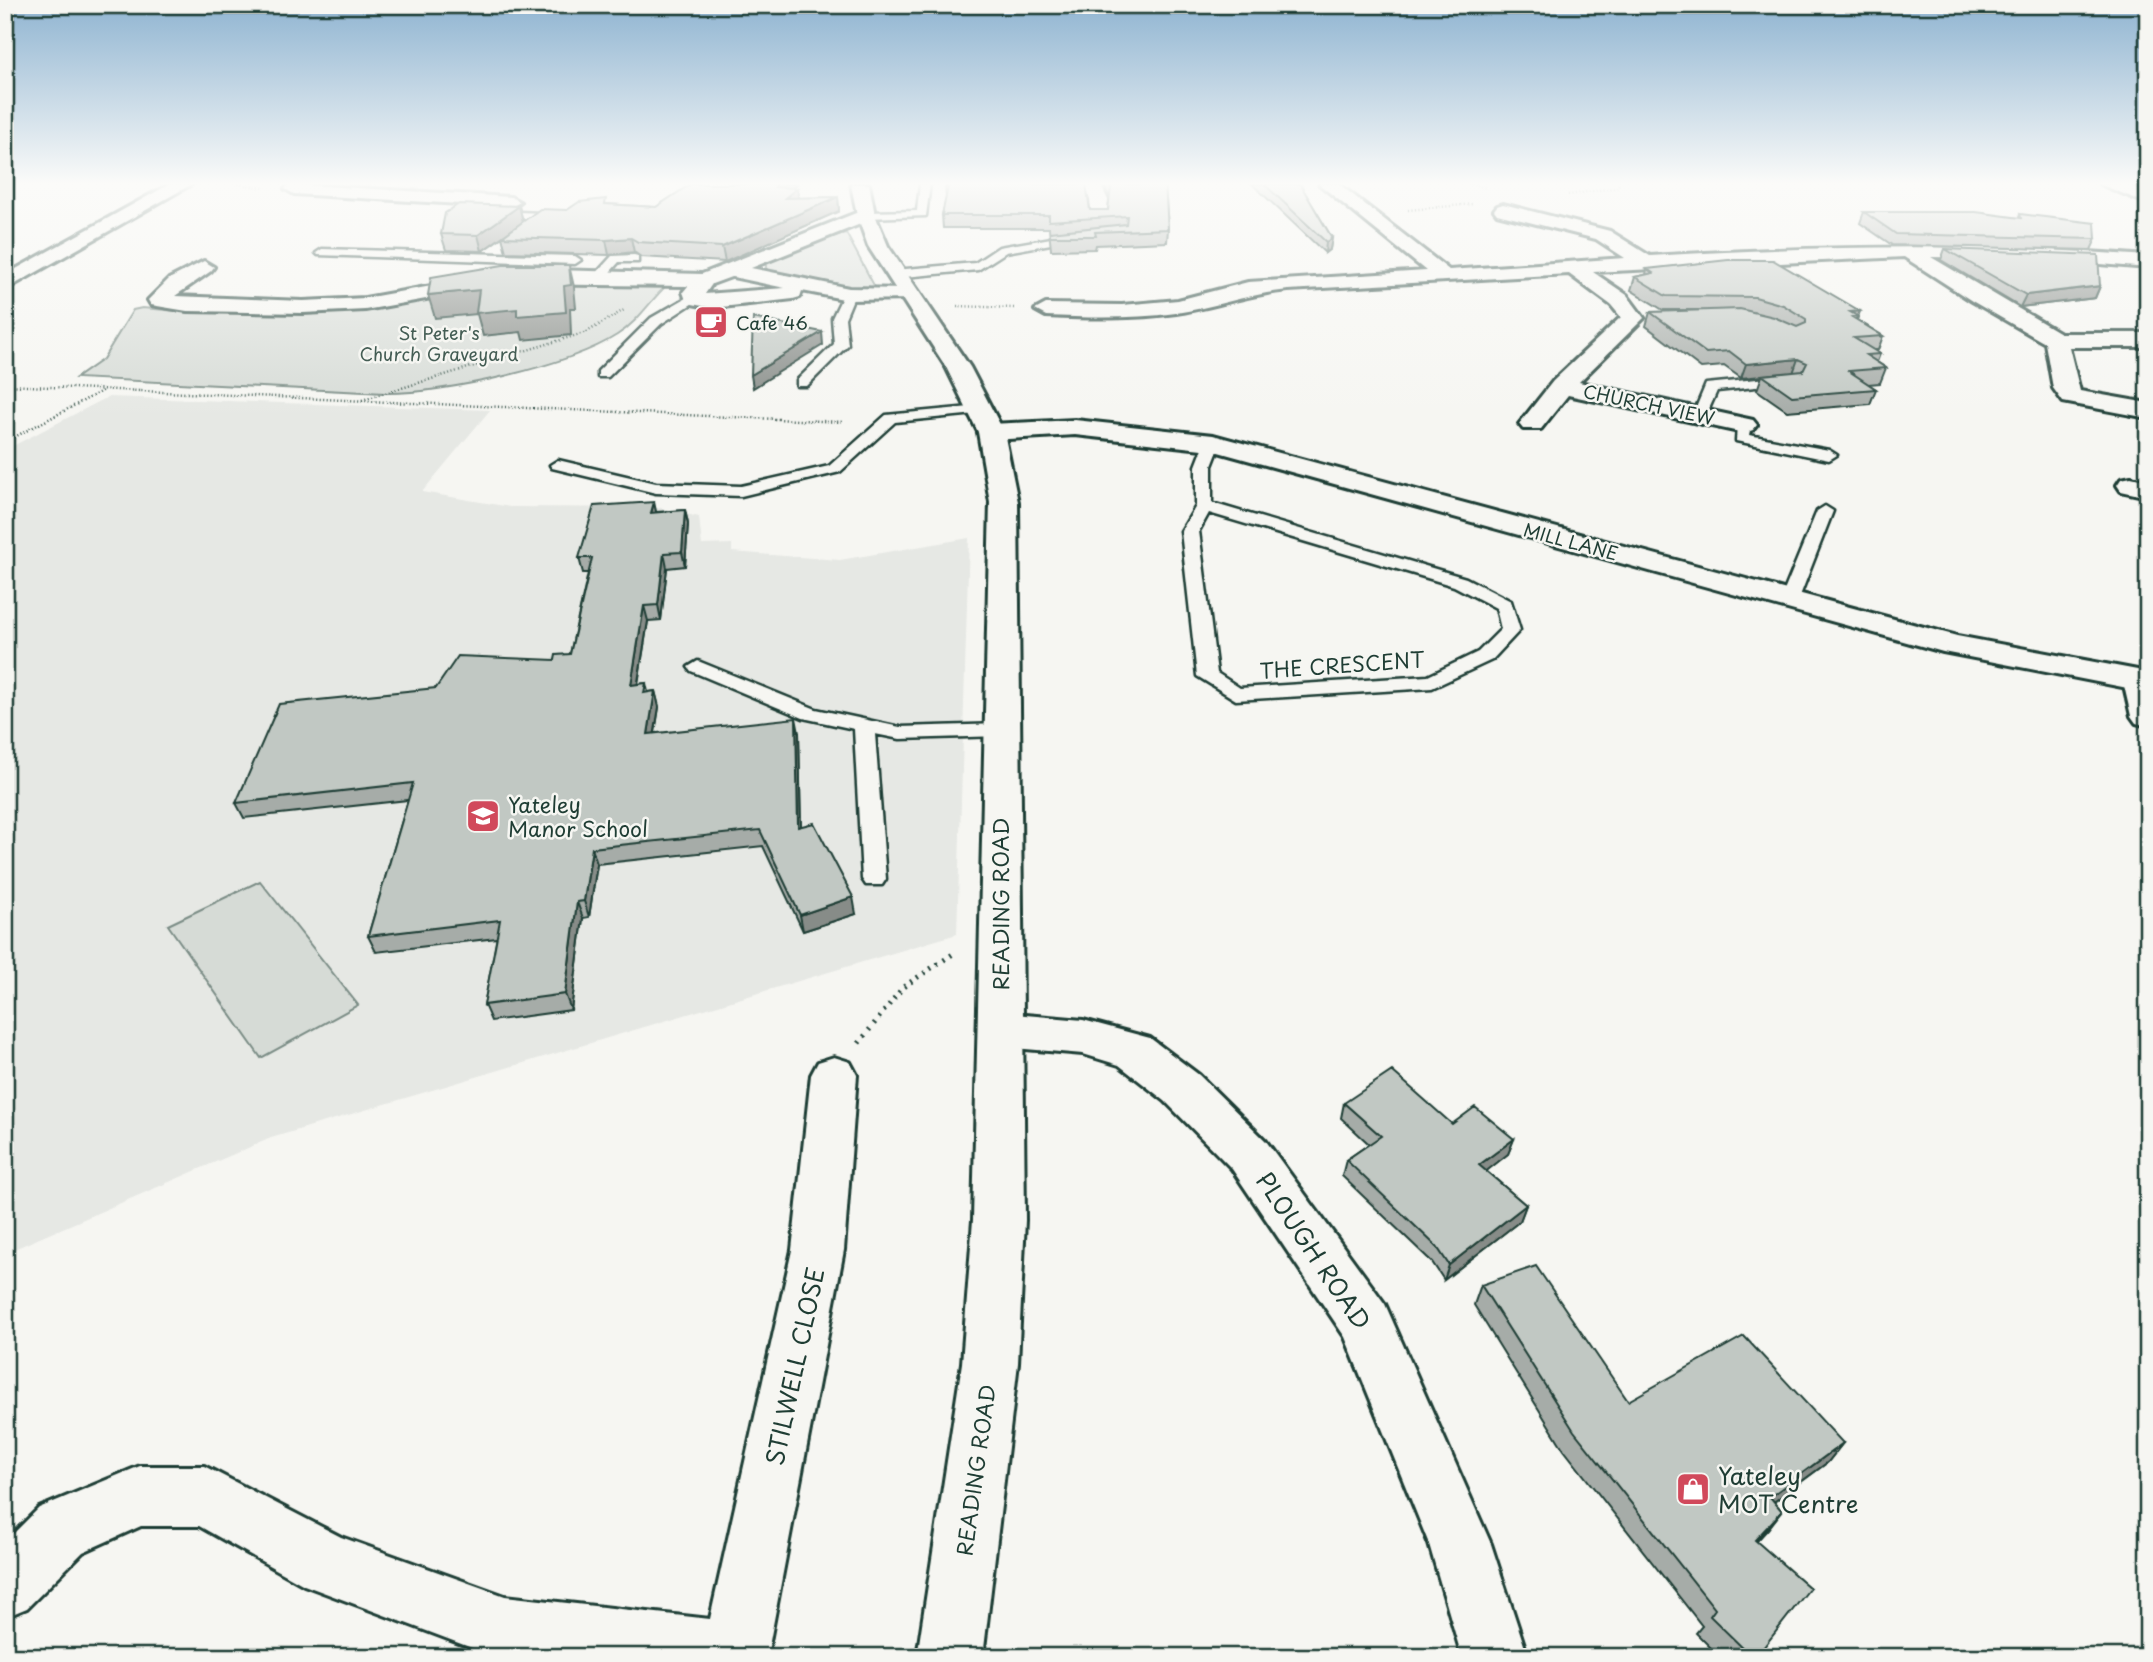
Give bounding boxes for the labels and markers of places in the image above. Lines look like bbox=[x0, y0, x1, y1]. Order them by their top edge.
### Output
cafe icon: Cafe 46 bbox=[692, 303, 730, 341]
place label: Cafe 46 bbox=[736, 309, 808, 336]
place label: Yateley Manor School bbox=[508, 788, 648, 844]
school or university icon: Yateley Manor School bbox=[464, 797, 502, 835]
place label: Yateley MOT Centre bbox=[1718, 1457, 1859, 1521]
shop icon: Yateley MOT Centre bbox=[1674, 1470, 1712, 1508]

